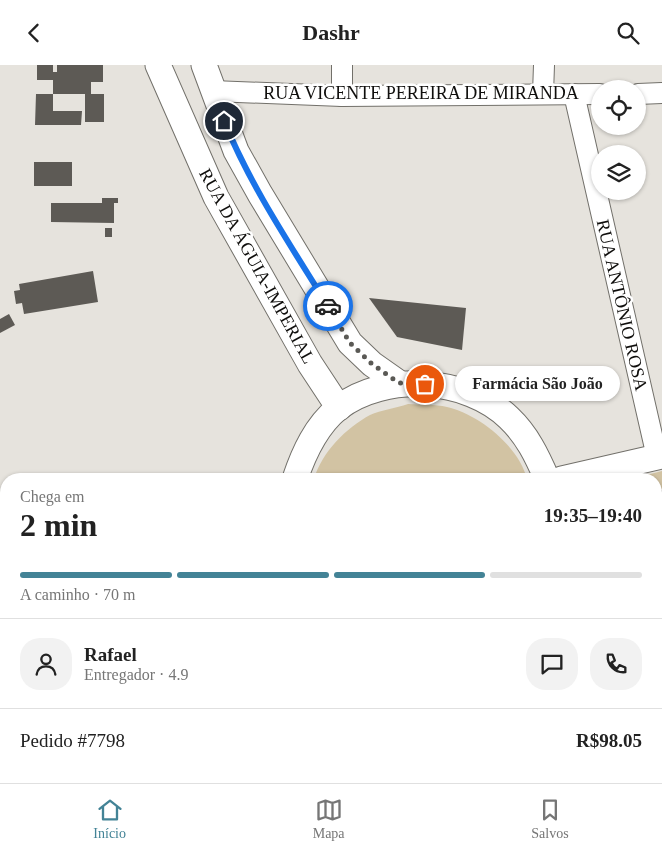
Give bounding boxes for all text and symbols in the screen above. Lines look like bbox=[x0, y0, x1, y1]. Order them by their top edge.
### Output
icon: back bbox=[20, 19, 48, 47]
icon: search bbox=[614, 19, 642, 47]
text: Dashr bbox=[302, 20, 360, 45]
map controls bbox=[591, 80, 646, 200]
button: locate bbox=[591, 80, 646, 135]
street label: RUA VICENTE PEREIRA DE MIRANDA bbox=[263, 83, 579, 103]
pin bbox=[203, 100, 245, 142]
icon: home bbox=[210, 107, 238, 135]
button: layers bbox=[591, 145, 646, 200]
street label: RUA DA ÁGUIA-IMPERIAL bbox=[195, 164, 320, 367]
street label: RUA ANTÔNIO ROSA bbox=[593, 217, 652, 393]
courier bbox=[303, 281, 353, 331]
icon: car bbox=[314, 292, 342, 320]
pin bbox=[404, 363, 446, 405]
callout: Farmácia São João bbox=[455, 367, 620, 401]
icon: bag bbox=[411, 370, 439, 398]
text: Farmácia São João bbox=[472, 375, 603, 392]
text: Chega em bbox=[20, 488, 84, 505]
text: 19:35–19:40 bbox=[544, 505, 642, 526]
text: 2 min bbox=[20, 507, 97, 543]
text: A caminho · 70 m bbox=[20, 586, 136, 603]
button: person bbox=[20, 638, 72, 690]
button: chat bbox=[526, 638, 578, 690]
button: phone bbox=[590, 638, 642, 690]
text: Rafael bbox=[84, 644, 137, 665]
text: Entregador · 4.9 bbox=[84, 666, 188, 683]
text: Pedido #7798 bbox=[20, 730, 125, 751]
text: R$98.05 bbox=[576, 730, 642, 751]
tab: Início bbox=[93, 796, 126, 842]
tab: Mapa bbox=[313, 796, 345, 842]
tab: Salvos bbox=[531, 796, 569, 842]

